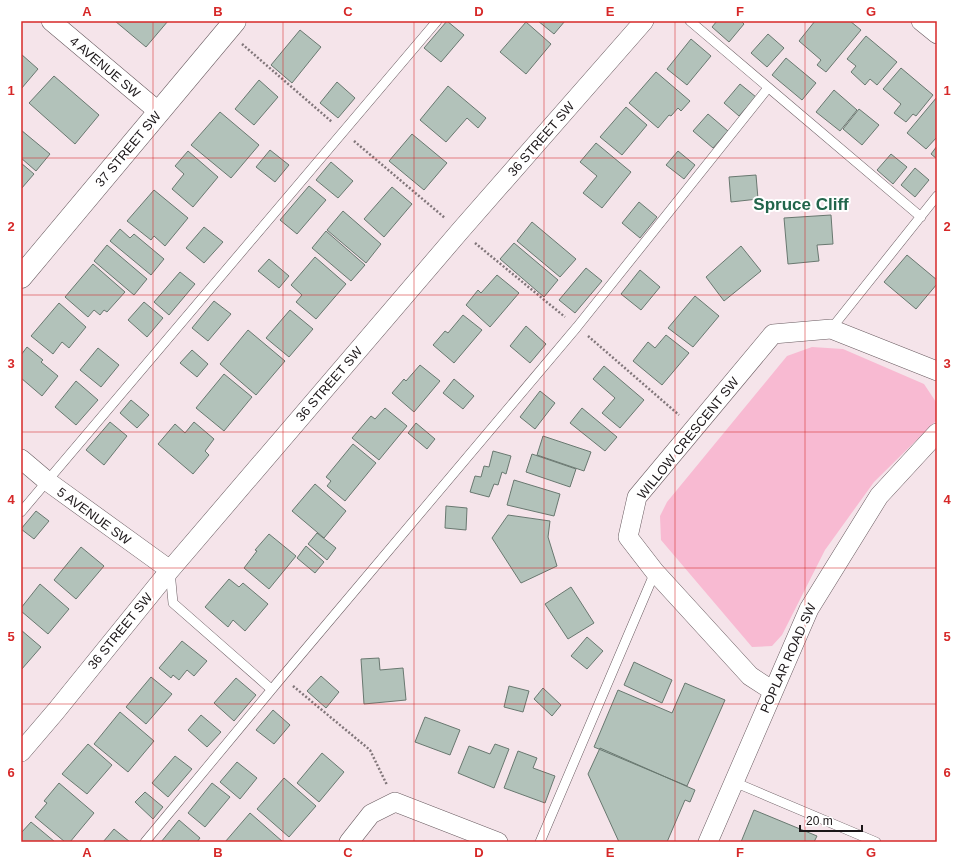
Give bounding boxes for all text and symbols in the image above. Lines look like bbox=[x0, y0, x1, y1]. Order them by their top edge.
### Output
text: A bbox=[82, 4, 92, 19]
text: B bbox=[213, 4, 223, 19]
text: C bbox=[343, 4, 353, 19]
text: D bbox=[474, 4, 484, 19]
text: E bbox=[606, 4, 615, 19]
text: F bbox=[736, 4, 744, 19]
text: G bbox=[866, 4, 876, 19]
street label: 4 AVENUE SW bbox=[67, 33, 144, 101]
text: 1 bbox=[7, 83, 15, 98]
text: 1 bbox=[943, 83, 951, 98]
street label: 36 STREET SW bbox=[505, 98, 578, 179]
street label: 37 STREET SW bbox=[92, 108, 164, 190]
district label: Spruce Cliff bbox=[753, 195, 849, 214]
text: 2 bbox=[7, 219, 15, 234]
text: 2 bbox=[943, 219, 951, 234]
street label: 36 STREET SW bbox=[293, 343, 366, 424]
text: 3 bbox=[7, 356, 15, 371]
text: 3 bbox=[943, 356, 951, 371]
street label: WILLOW CRESCENT SW bbox=[634, 374, 742, 502]
street label: 5 AVENUE SW bbox=[54, 484, 134, 548]
text: 4 bbox=[7, 492, 15, 507]
text: 4 bbox=[943, 492, 951, 507]
street label: 36 STREET SW bbox=[85, 589, 156, 672]
street label: POPLAR ROAD SW bbox=[757, 600, 819, 715]
text: 5 bbox=[7, 629, 15, 644]
text: 5 bbox=[943, 629, 951, 644]
text: 6 bbox=[7, 765, 15, 780]
text: 6 bbox=[943, 765, 951, 780]
scale bar bbox=[800, 807, 862, 833]
text: 20 m bbox=[806, 814, 833, 828]
text: A bbox=[82, 845, 92, 860]
text: B bbox=[213, 845, 223, 860]
text: C bbox=[343, 845, 353, 860]
text: D bbox=[474, 845, 484, 860]
text: E bbox=[606, 845, 615, 860]
text: F bbox=[736, 845, 744, 860]
text: G bbox=[866, 845, 876, 860]

